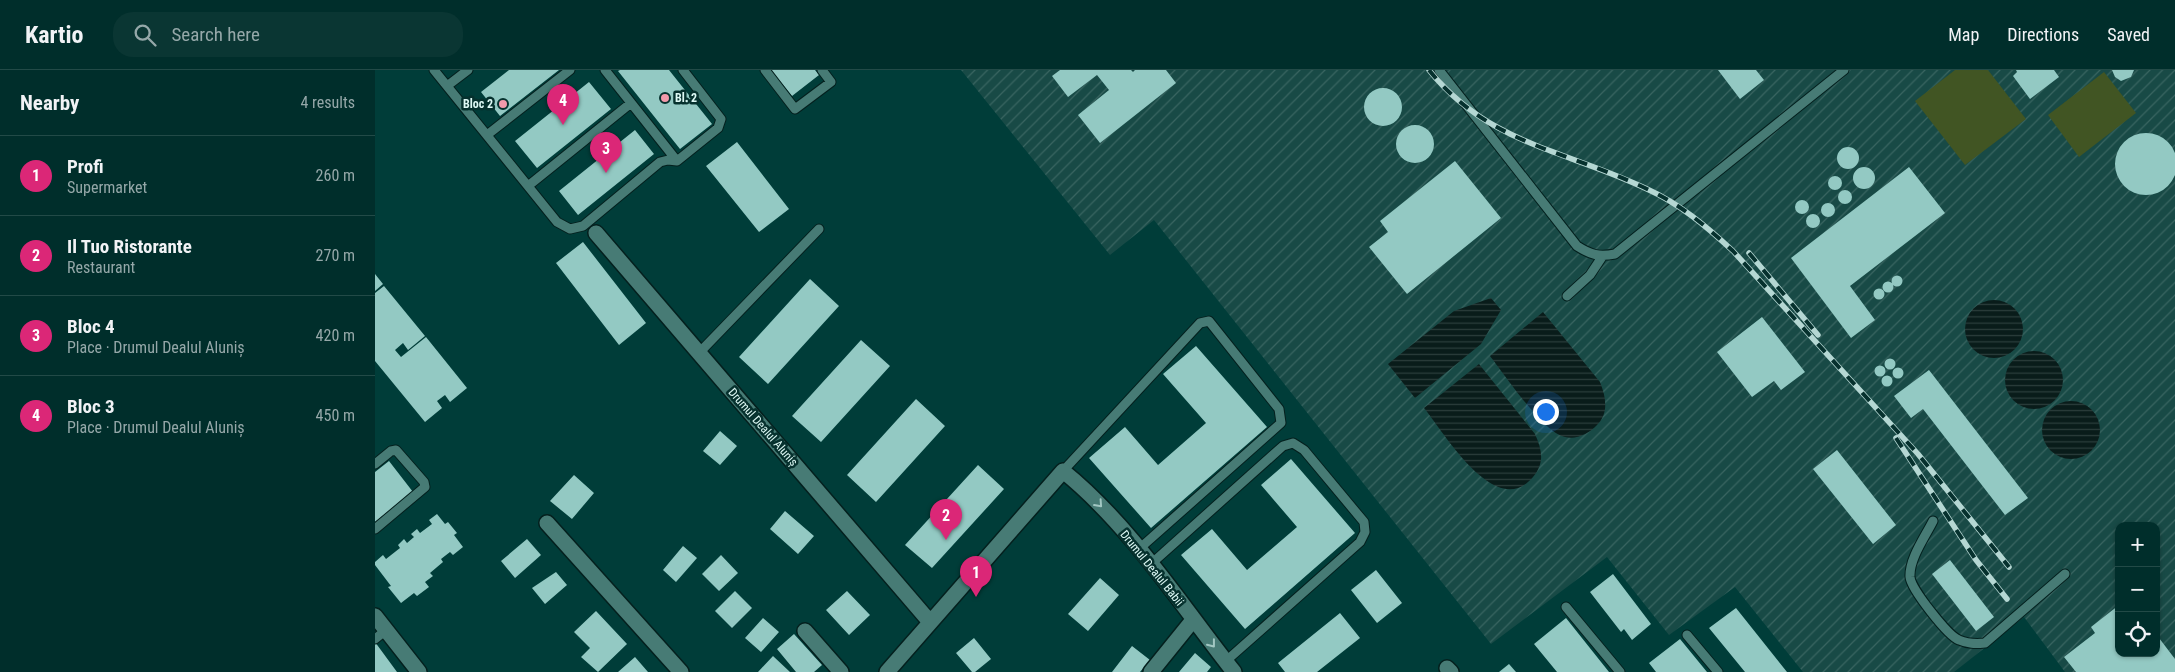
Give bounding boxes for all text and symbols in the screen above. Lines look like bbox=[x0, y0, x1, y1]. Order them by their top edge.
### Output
search box bbox=[113, 12, 463, 57]
text: Kartio bbox=[25, 21, 83, 49]
icon: search bbox=[131, 21, 159, 49]
text: Search here bbox=[171, 23, 260, 46]
text: Map bbox=[1948, 24, 1979, 45]
text: Directions bbox=[2007, 24, 2079, 45]
text: Saved bbox=[2107, 24, 2150, 45]
pin: 4 bbox=[547, 84, 579, 125]
text: Nearby bbox=[20, 91, 79, 115]
place label: Bl. 2 bbox=[675, 91, 697, 105]
marker: Bl. 2 bbox=[659, 92, 671, 104]
text: 4 results bbox=[300, 93, 355, 112]
place label: Bloc 2 bbox=[463, 97, 493, 111]
marker: Bloc 2 bbox=[497, 98, 509, 110]
pin: 3 bbox=[590, 132, 622, 173]
text: Profi bbox=[67, 155, 104, 178]
text: 1 bbox=[32, 166, 40, 185]
text: 260 m bbox=[316, 166, 355, 185]
text: Supermarket bbox=[67, 178, 147, 197]
text: Il Tuo Ristorante bbox=[67, 235, 192, 258]
text: 2 bbox=[32, 246, 40, 265]
text: 270 m bbox=[316, 246, 355, 265]
text: Restaurant bbox=[67, 258, 135, 277]
text: Bloc 4 bbox=[67, 315, 115, 338]
text: 3 bbox=[32, 326, 40, 345]
text: 420 m bbox=[316, 326, 355, 345]
text: Place · Drumul Dealul Aluniș bbox=[67, 338, 245, 357]
street label: Drumul Dealul Aluniș bbox=[725, 385, 801, 469]
text: Bloc 3 bbox=[67, 395, 115, 418]
your location bbox=[1533, 399, 1559, 425]
text: 4 bbox=[32, 406, 40, 425]
text: 450 m bbox=[316, 406, 355, 425]
text: Place · Drumul Dealul Aluniș bbox=[67, 418, 245, 437]
pin: 2 bbox=[930, 499, 962, 540]
one-way arrow bbox=[1093, 499, 1102, 508]
map controls bbox=[2115, 522, 2160, 657]
button: + bbox=[2115, 522, 2160, 567]
street label: Drumul Dealul Babii bbox=[1117, 528, 1187, 608]
pin: 1 bbox=[960, 556, 992, 597]
button: − bbox=[2115, 567, 2160, 612]
button: locate bbox=[2115, 612, 2160, 657]
one-way arrow bbox=[1207, 638, 1215, 647]

